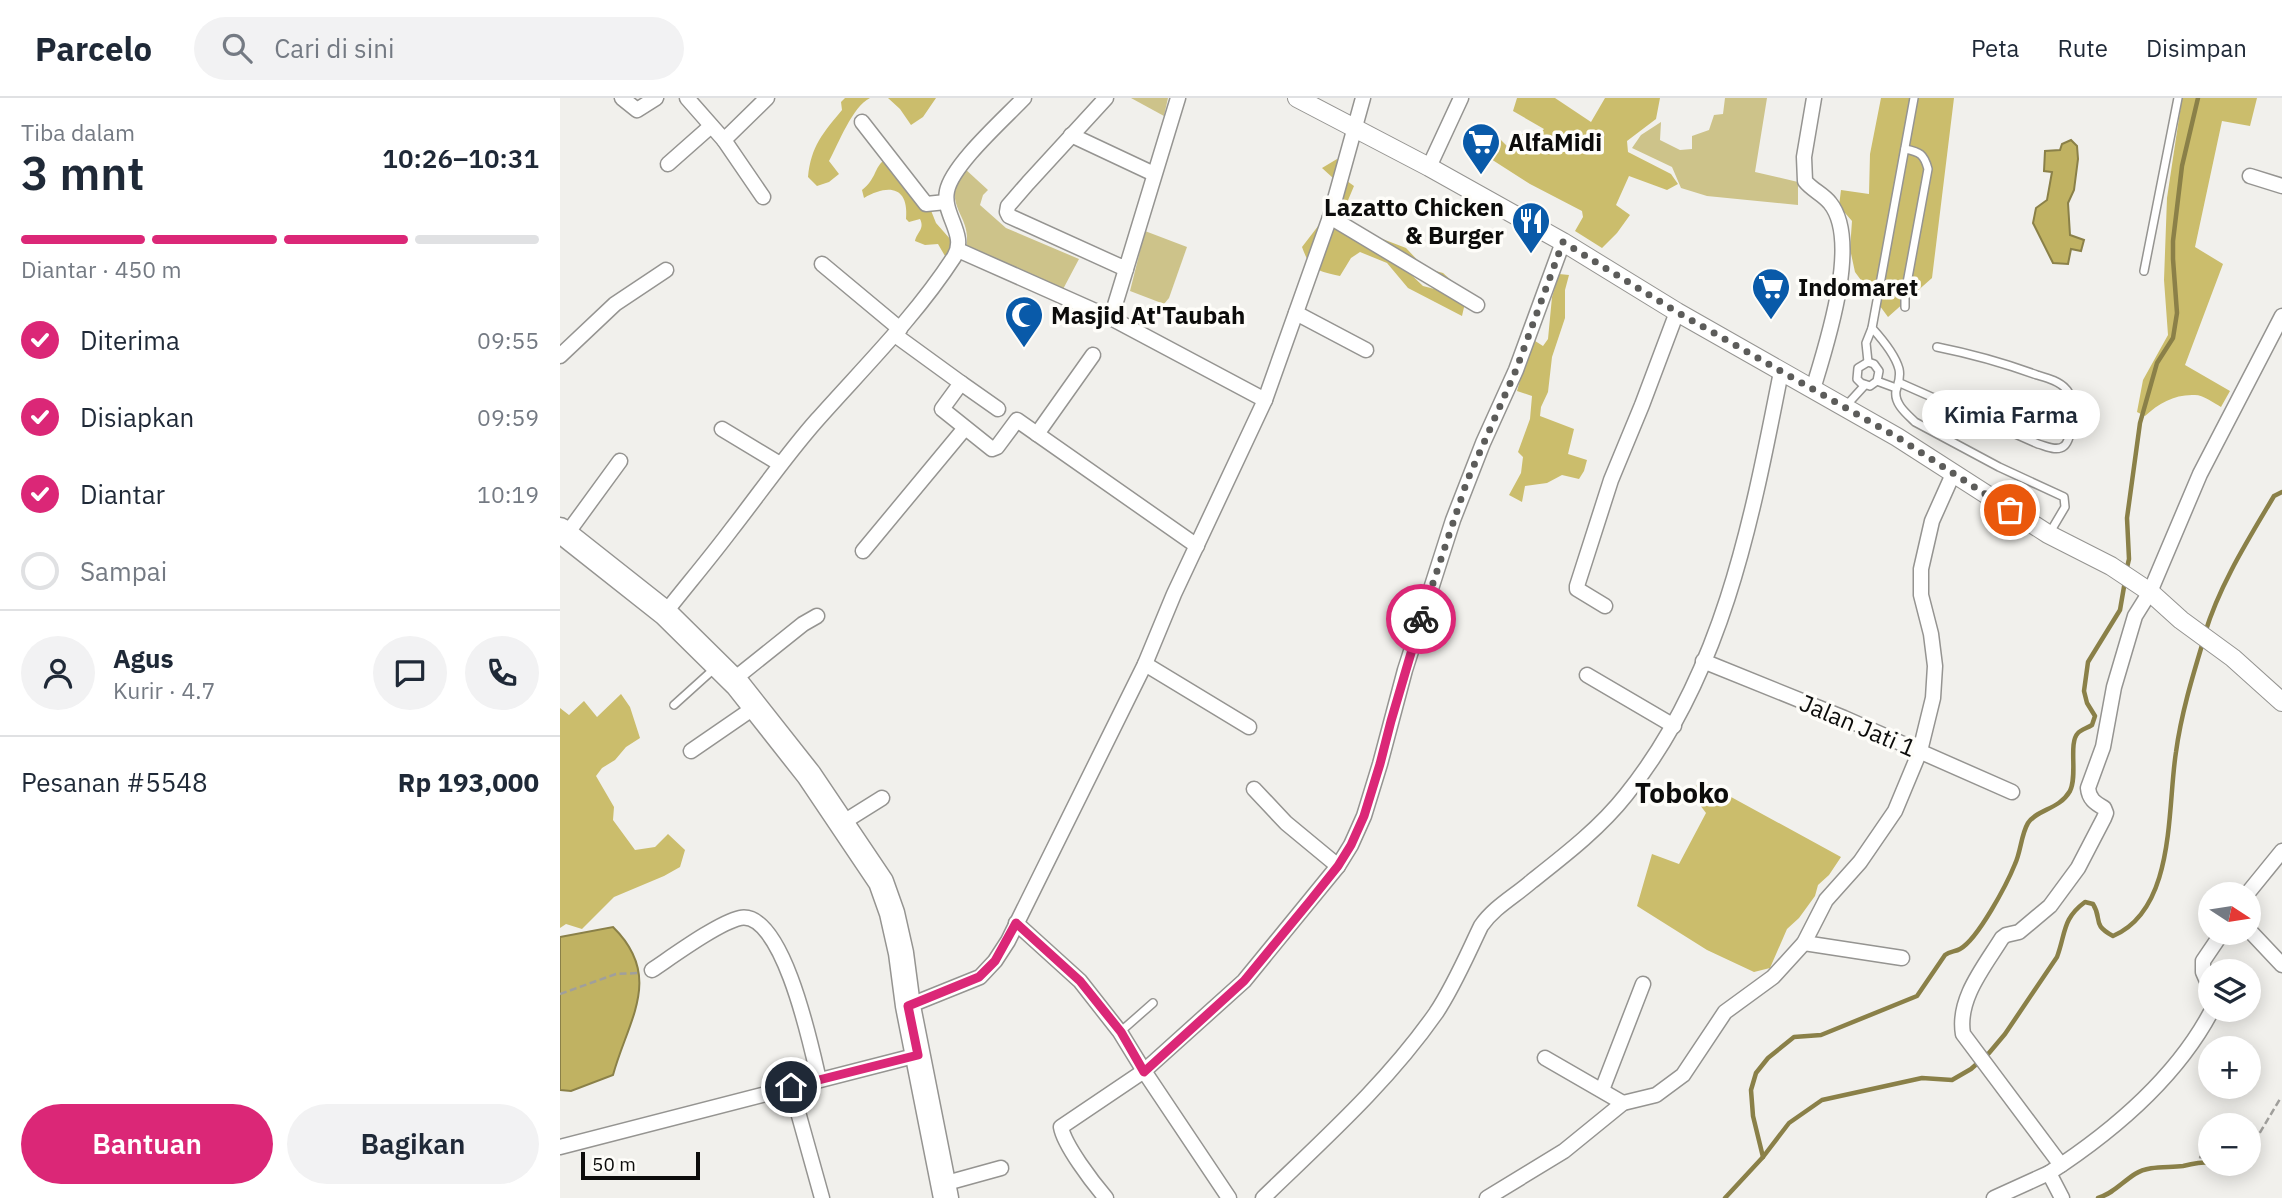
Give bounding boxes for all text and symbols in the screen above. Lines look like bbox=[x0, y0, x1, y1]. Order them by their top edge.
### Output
search box bbox=[194, 17, 684, 80]
text: Parcelo bbox=[35, 27, 152, 70]
icon: search bbox=[218, 29, 256, 67]
text: Cari di sini bbox=[274, 31, 395, 65]
text: Peta bbox=[1971, 32, 2019, 64]
text: Rute bbox=[2057, 32, 2108, 64]
text: Disimpan bbox=[2146, 32, 2247, 64]
text: Tiba dalam bbox=[21, 117, 135, 147]
supermarket icon: AlfaMidi bbox=[1460, 121, 1502, 176]
place label: AlfaMidi bbox=[1508, 126, 1602, 158]
text: 10:26–10:31 bbox=[382, 141, 539, 175]
text: 3 mnt bbox=[21, 143, 145, 203]
place label: Lazatto Chicken & Burger bbox=[1324, 191, 1504, 251]
restaurant icon: Lazatto Chicken & Burger bbox=[1510, 200, 1552, 255]
text: Diantar · 450 m bbox=[21, 254, 182, 284]
supermarket icon: Indomaret bbox=[1750, 266, 1792, 321]
place label: Indomaret bbox=[1798, 271, 1918, 303]
mosque icon: Masjid At'Taubah bbox=[1003, 294, 1045, 349]
place label: Masjid At'Taubah bbox=[1051, 299, 1245, 331]
icon: check bbox=[21, 321, 59, 359]
text: Diterima bbox=[80, 323, 180, 357]
text: 09:55 bbox=[477, 325, 539, 355]
callout: Kimia Farma bbox=[1921, 391, 2099, 440]
icon: check bbox=[21, 398, 59, 436]
text: Kimia Farma bbox=[1944, 399, 2078, 429]
text: Disiapkan bbox=[80, 400, 194, 434]
text: 09:59 bbox=[477, 402, 539, 432]
icon: check bbox=[21, 475, 59, 513]
text: Diantar bbox=[80, 477, 165, 511]
text: 10:19 bbox=[477, 479, 539, 509]
pin bbox=[1980, 480, 2040, 540]
icon: bag bbox=[1991, 491, 2029, 529]
text: Sampai bbox=[80, 554, 167, 588]
courier bbox=[1386, 584, 1456, 654]
icon: bike bbox=[1402, 600, 1440, 638]
button: person bbox=[21, 636, 95, 710]
button: chat bbox=[373, 636, 447, 710]
button: phone bbox=[465, 636, 539, 710]
text: Agus bbox=[113, 641, 174, 675]
text: Kurir · 4.7 bbox=[113, 675, 215, 705]
street label: Jalan Jati 1 bbox=[1795, 686, 1921, 764]
text: Pesanan #5548 bbox=[21, 765, 208, 799]
text: Rp 193,000 bbox=[398, 765, 539, 799]
district label: Toboko bbox=[1635, 774, 1729, 811]
north arrow bbox=[2198, 882, 2261, 945]
map controls bbox=[2198, 882, 2261, 1176]
button: layers bbox=[2198, 959, 2261, 1022]
button: + bbox=[2198, 1036, 2261, 1099]
pin bbox=[761, 1057, 821, 1117]
icon: home bbox=[772, 1068, 810, 1106]
button: Bantuan bbox=[21, 1104, 273, 1184]
button: Bagikan bbox=[287, 1104, 539, 1184]
button: − bbox=[2198, 1113, 2261, 1176]
scale bar bbox=[581, 1149, 700, 1181]
text: 50 m bbox=[592, 1152, 636, 1176]

